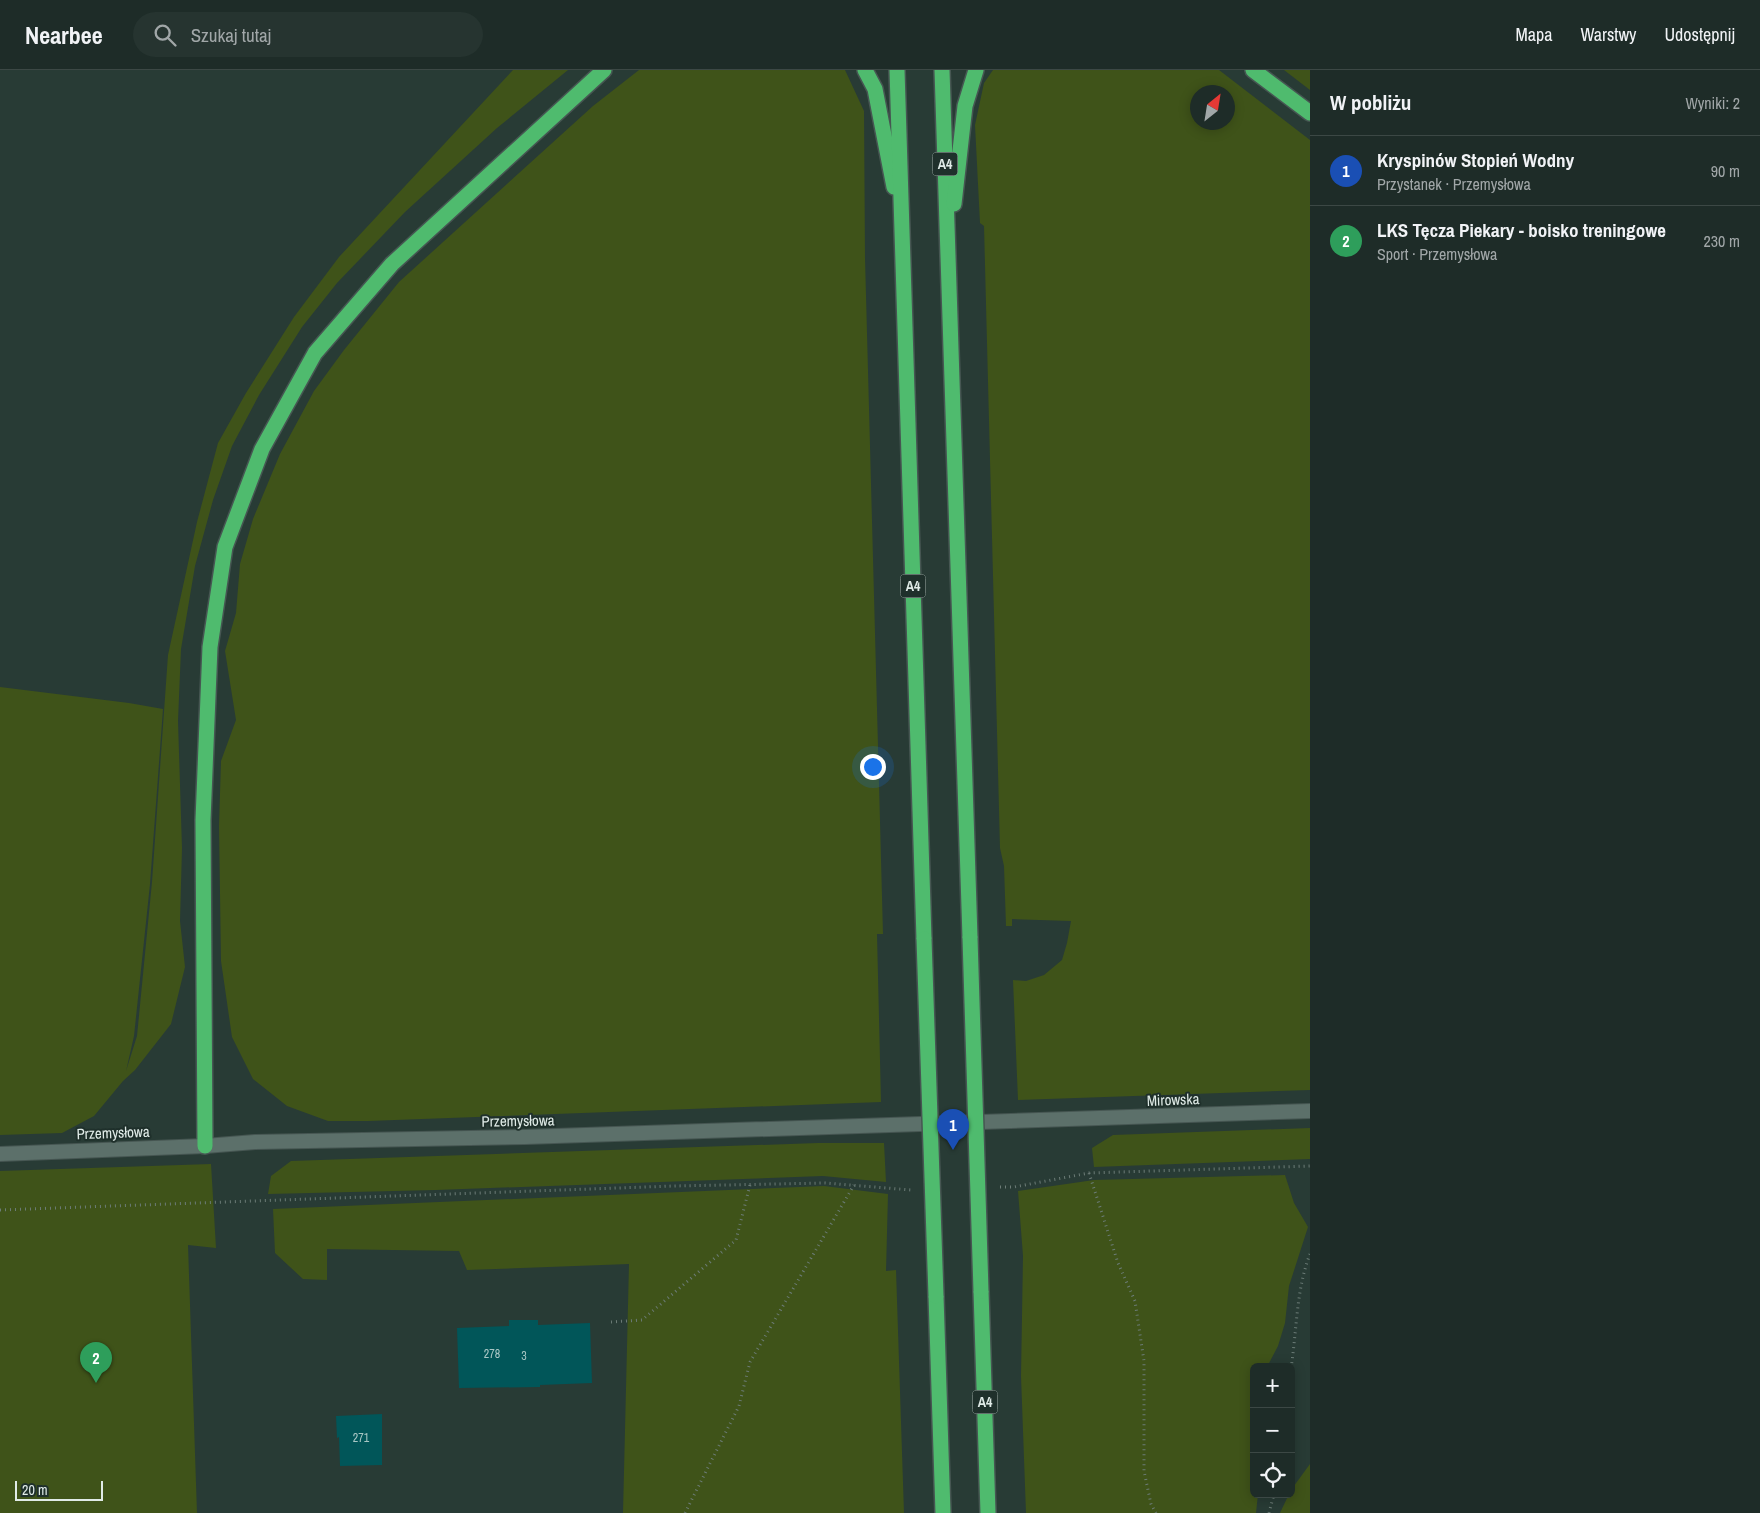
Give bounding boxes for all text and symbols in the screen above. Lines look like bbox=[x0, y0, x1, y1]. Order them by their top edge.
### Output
search box bbox=[133, 12, 483, 57]
text: Nearbee bbox=[25, 19, 103, 51]
icon: search bbox=[151, 21, 179, 49]
text: Szukaj tutaj bbox=[191, 22, 271, 48]
text: Mapa bbox=[1515, 22, 1552, 47]
text: Warstwy bbox=[1580, 22, 1636, 47]
text: Udostępnij bbox=[1664, 22, 1735, 47]
north arrow bbox=[1190, 85, 1235, 130]
text: W pobliżu bbox=[1330, 88, 1411, 117]
text: Wyniki: 2 bbox=[1685, 92, 1740, 114]
text: Kryspinów Stopień Wodny bbox=[1377, 147, 1574, 173]
road number: A4 bbox=[932, 152, 958, 176]
text: 1 bbox=[1342, 160, 1350, 182]
text: 90 m bbox=[1711, 160, 1740, 182]
text: Przystanek · Przemysłowa bbox=[1377, 173, 1531, 195]
text: LKS Tęcza Piekary - boisko treningowe bbox=[1377, 217, 1666, 243]
text: 2 bbox=[1342, 230, 1350, 252]
text: 230 m bbox=[1704, 230, 1740, 252]
text: Sport · Przemysłowa bbox=[1377, 243, 1497, 265]
road number: A4 bbox=[900, 574, 926, 598]
your location bbox=[860, 754, 886, 780]
street label: Mirowska bbox=[1146, 1088, 1200, 1111]
street label: Przemysłowa bbox=[481, 1109, 555, 1132]
pin: 1 bbox=[937, 1109, 969, 1150]
street label: Przemysłowa bbox=[76, 1121, 150, 1144]
pin: 2 bbox=[80, 1342, 112, 1383]
house number: 278 bbox=[484, 1346, 500, 1362]
house number: 3 bbox=[521, 1348, 527, 1364]
map controls bbox=[1250, 1363, 1295, 1498]
button: + bbox=[1250, 1363, 1295, 1408]
road number: A4 bbox=[972, 1390, 998, 1414]
button: − bbox=[1250, 1408, 1295, 1453]
house number: 271 bbox=[353, 1430, 370, 1446]
button: locate bbox=[1250, 1453, 1295, 1498]
scale bar bbox=[15, 1478, 102, 1501]
text: 20 m bbox=[22, 1481, 48, 1499]

